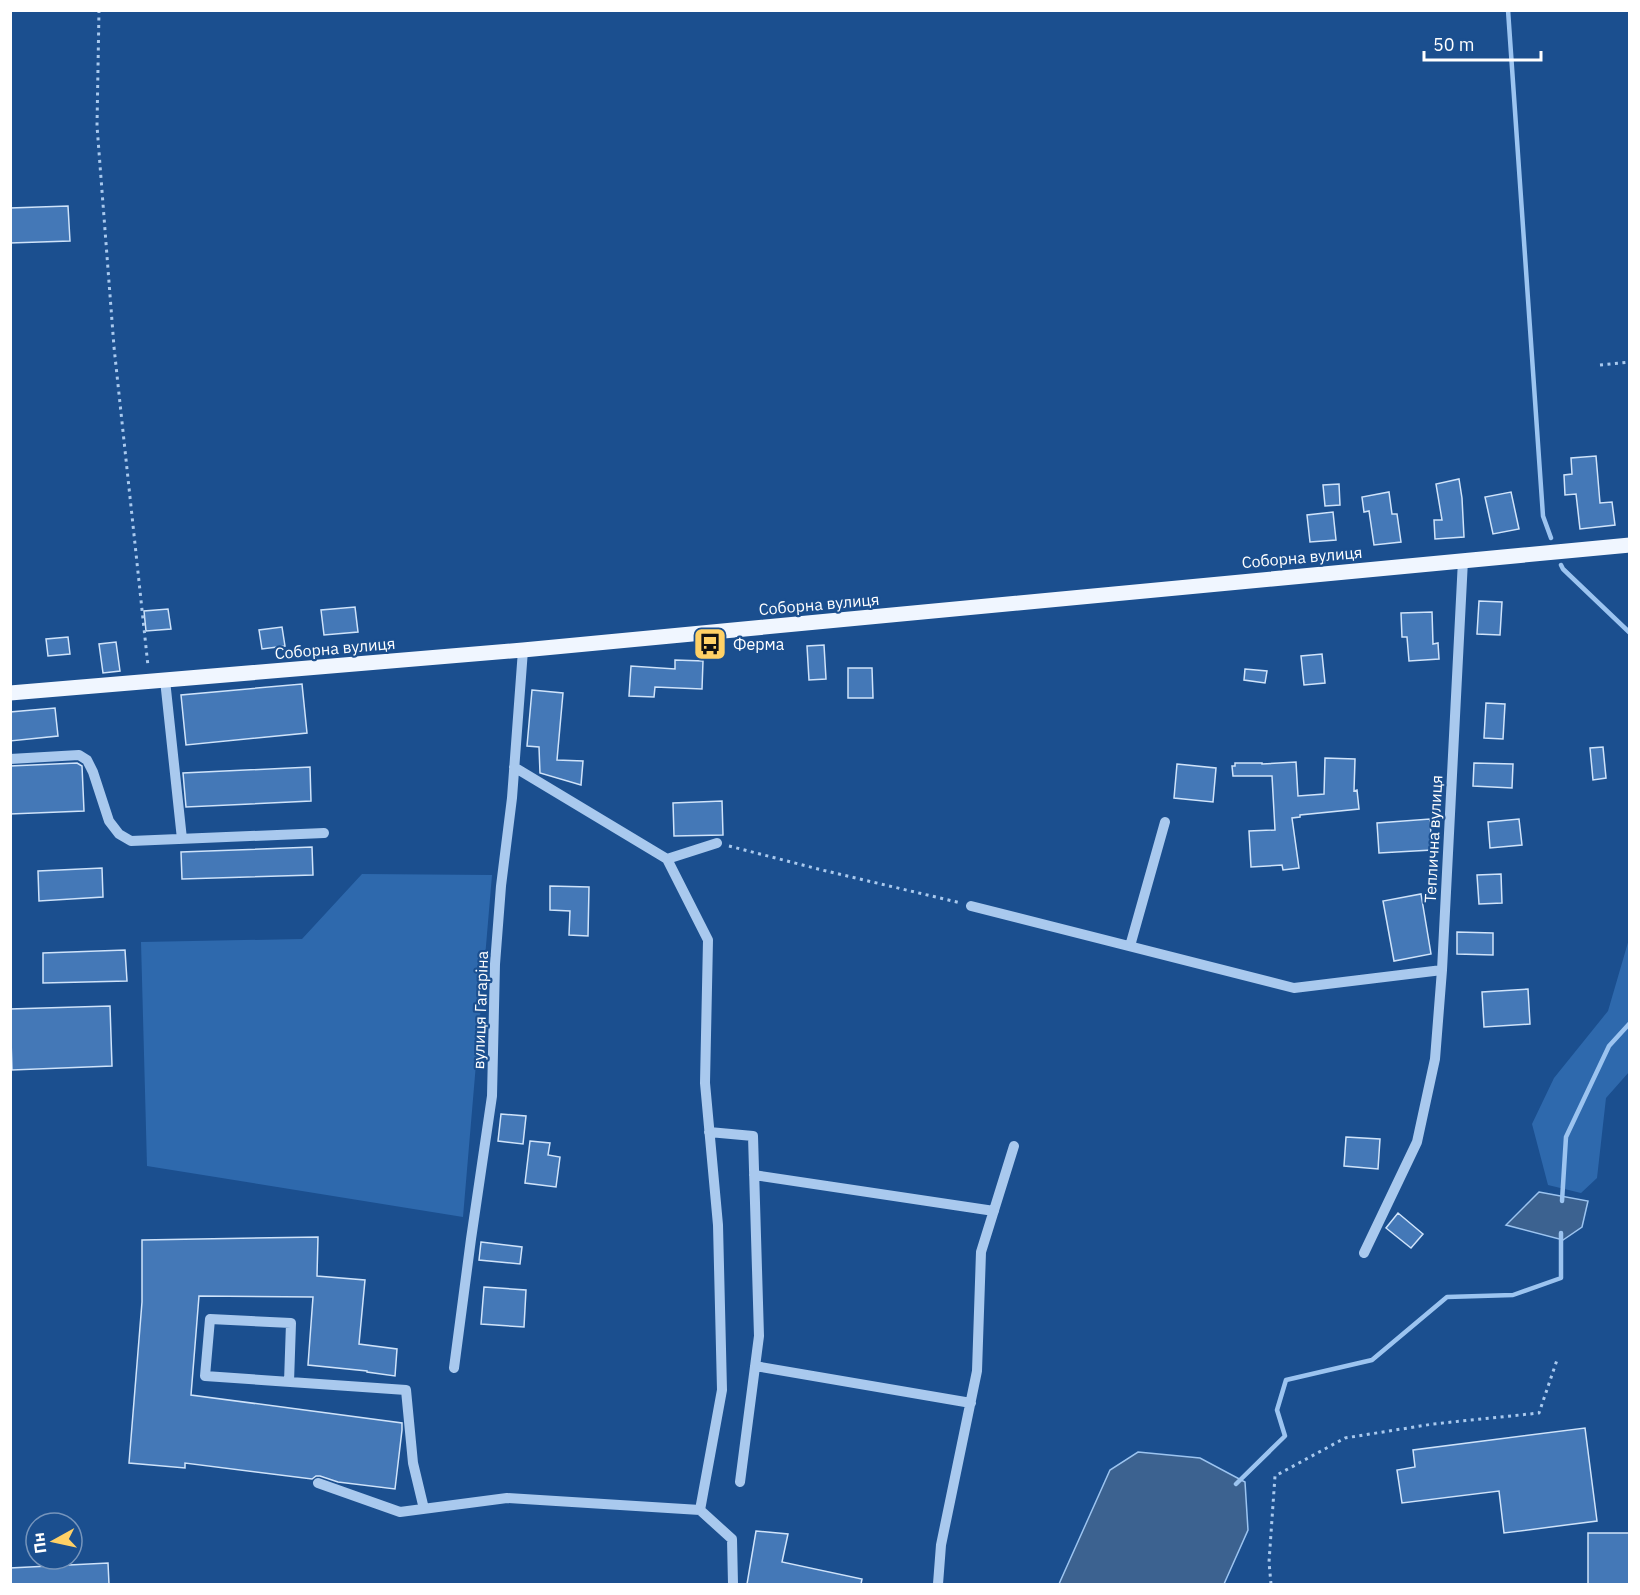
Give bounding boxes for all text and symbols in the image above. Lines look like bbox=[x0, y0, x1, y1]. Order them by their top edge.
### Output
scale bar bbox=[1424, 24, 1541, 62]
text: 50 m bbox=[1433, 33, 1475, 56]
street label: Соборна вулиця bbox=[1241, 542, 1363, 572]
street label: Соборна вулиця bbox=[758, 589, 880, 619]
bus stop icon: Ферма bbox=[692, 626, 728, 662]
street label: Соборна вулиця bbox=[274, 633, 396, 663]
place label: Ферма bbox=[733, 634, 785, 654]
street label: Теплична вулиця bbox=[1420, 775, 1446, 903]
street label: вулиця Гагаріна bbox=[468, 950, 492, 1070]
north arrow bbox=[24, 1511, 84, 1571]
text: Пн bbox=[28, 1531, 51, 1555]

